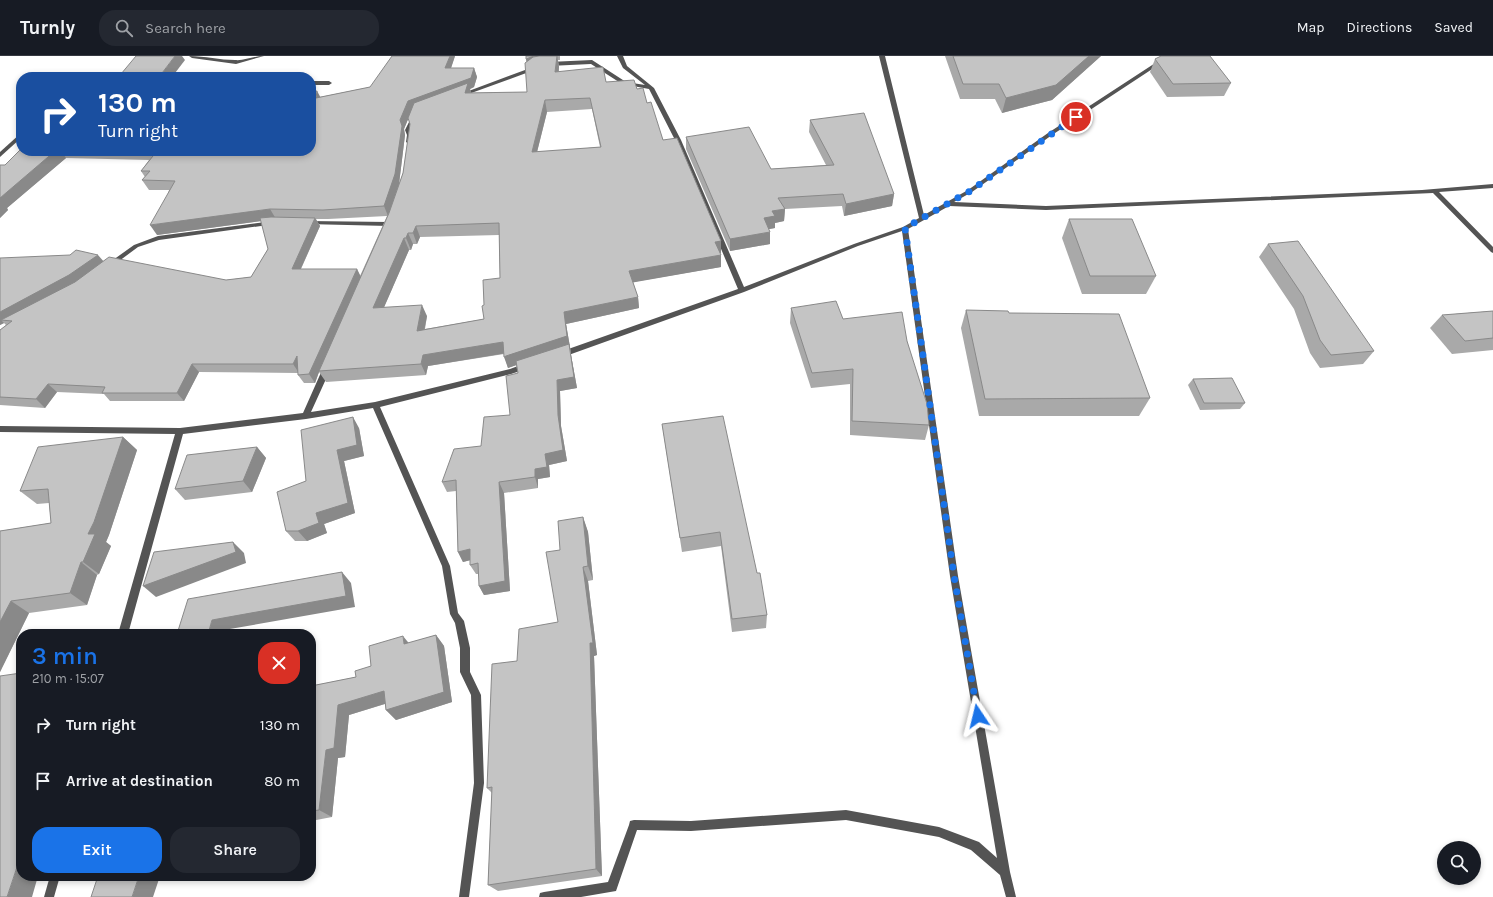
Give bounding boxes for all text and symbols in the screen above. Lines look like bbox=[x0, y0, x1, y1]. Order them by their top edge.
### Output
search box bbox=[99, 10, 379, 46]
text: Turnly bbox=[20, 17, 75, 39]
icon: search bbox=[113, 17, 135, 39]
text: Search here bbox=[145, 19, 226, 37]
text: Map bbox=[1297, 19, 1325, 36]
text: Directions bbox=[1347, 19, 1412, 36]
text: Saved bbox=[1434, 19, 1473, 36]
text: 130 m bbox=[98, 86, 177, 119]
icon: right bbox=[32, 88, 84, 140]
pin bbox=[1059, 100, 1093, 134]
icon: arrive bbox=[1065, 106, 1087, 128]
text: Turn right bbox=[98, 120, 178, 142]
text: 3 min bbox=[32, 642, 98, 670]
button: close bbox=[258, 642, 300, 684]
text: 210 m · 15:07 bbox=[32, 671, 104, 686]
position arrow bbox=[957, 695, 999, 737]
icon: right bbox=[32, 714, 54, 736]
text: Turn right bbox=[66, 716, 136, 734]
text: 130 m bbox=[260, 716, 300, 734]
icon: arrive bbox=[32, 770, 54, 792]
text: Arrive at destination bbox=[66, 772, 213, 790]
text: 80 m bbox=[264, 772, 300, 790]
button: Exit bbox=[32, 827, 162, 873]
button: Share bbox=[170, 827, 300, 873]
map controls bbox=[1437, 841, 1481, 885]
button: search bbox=[1437, 841, 1481, 885]

